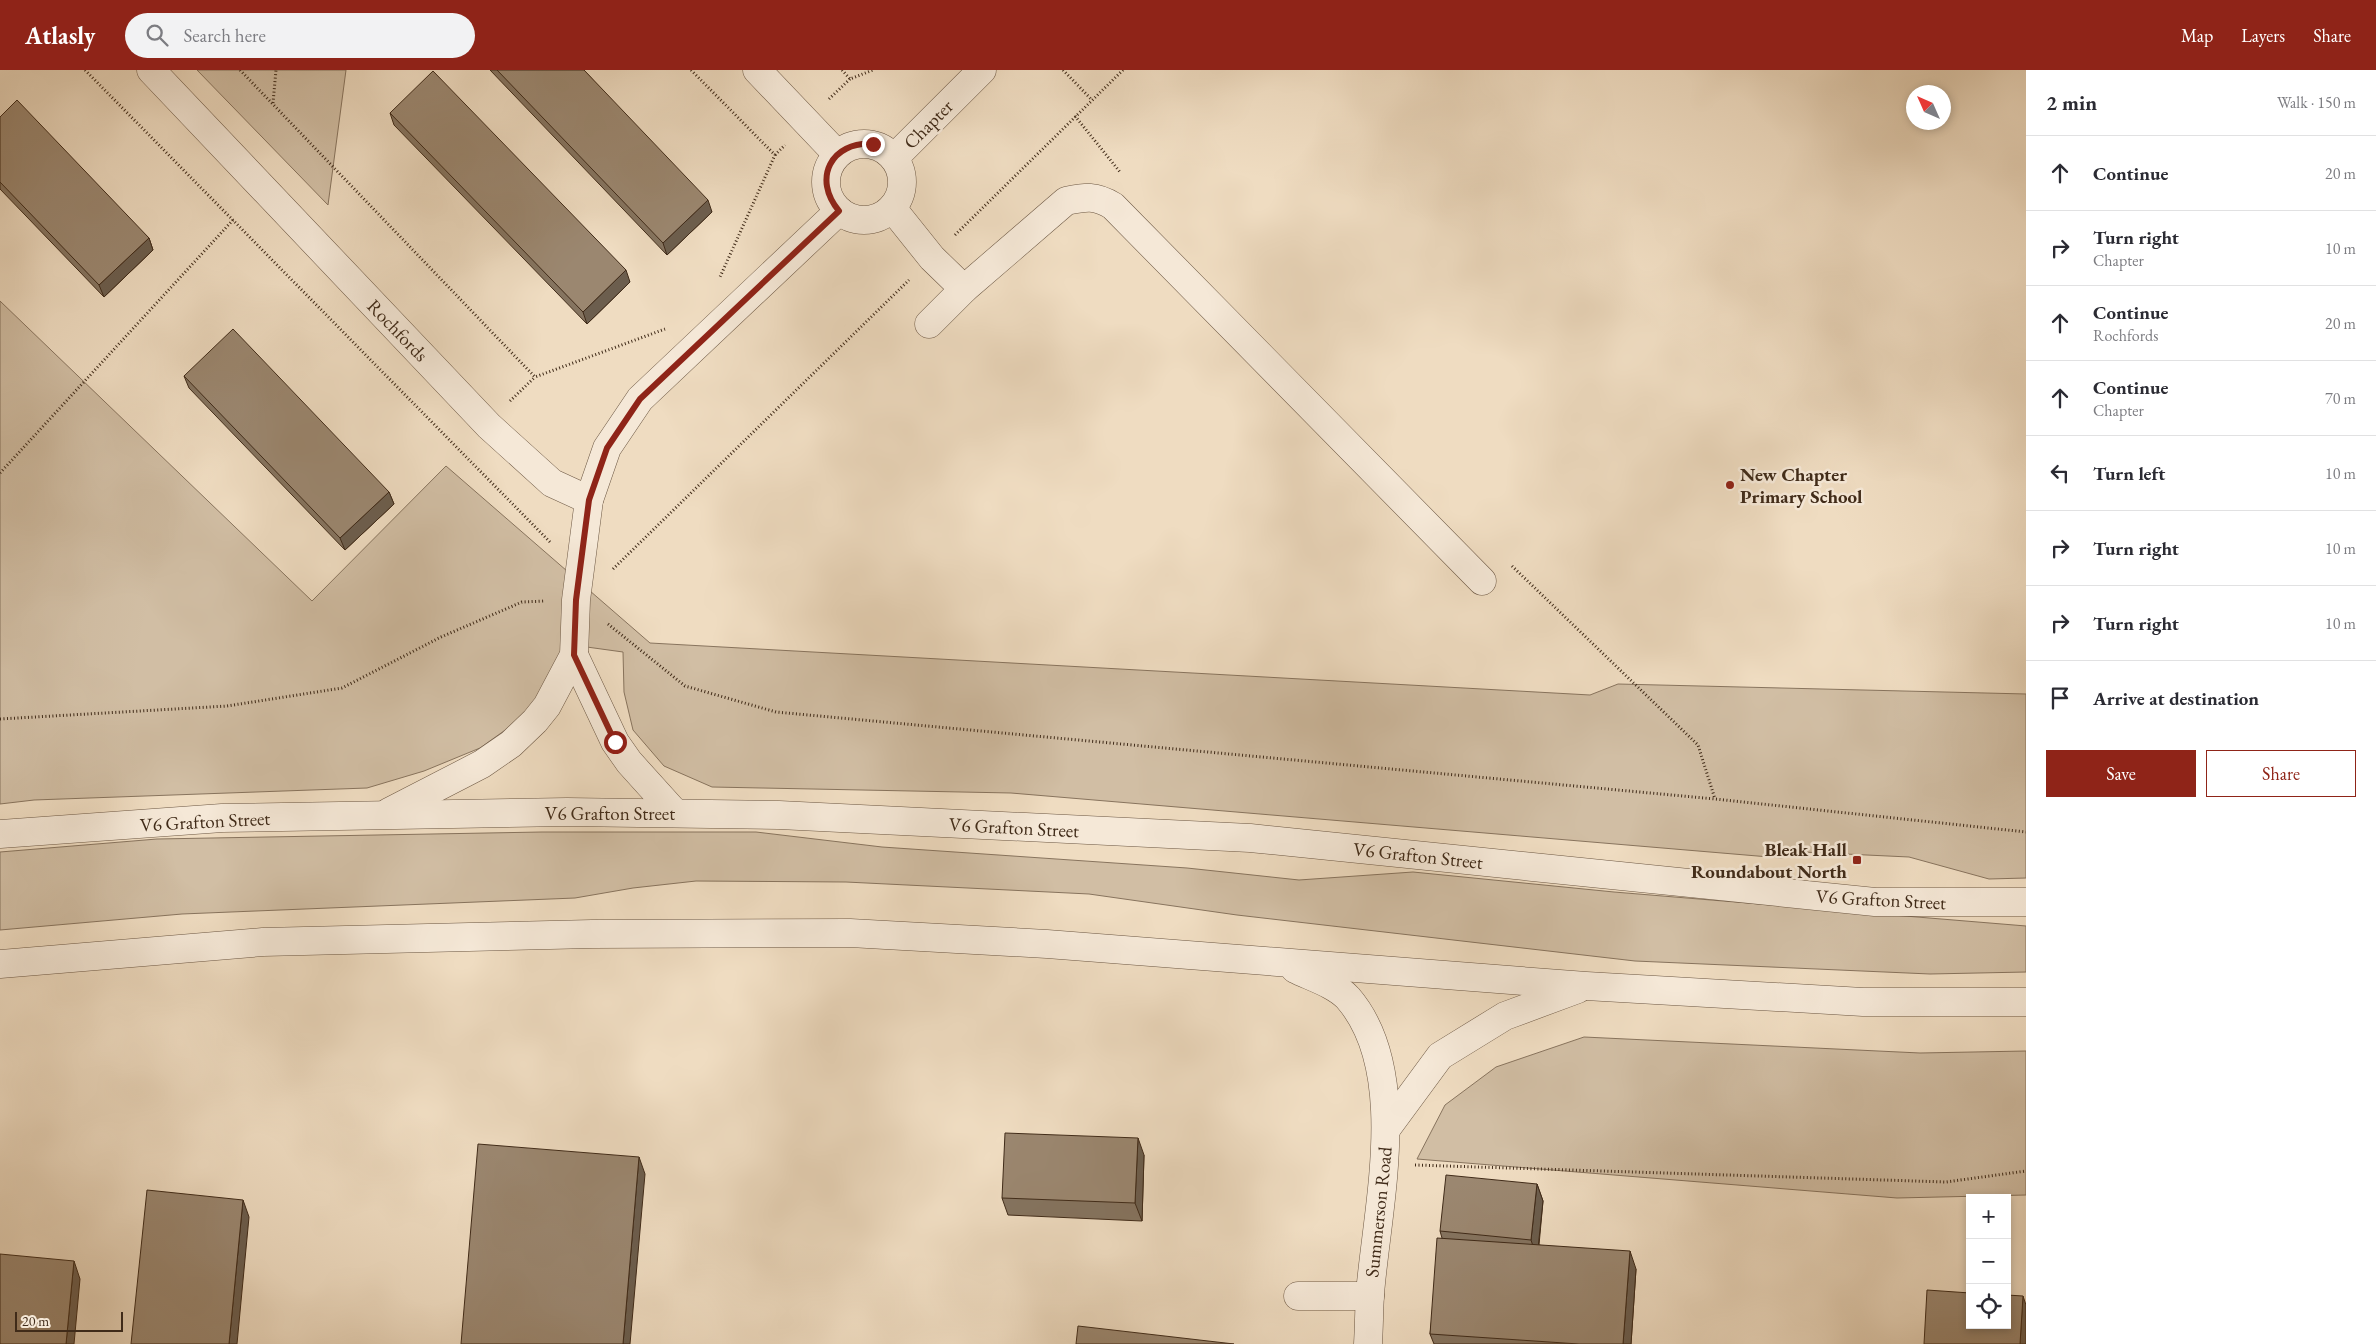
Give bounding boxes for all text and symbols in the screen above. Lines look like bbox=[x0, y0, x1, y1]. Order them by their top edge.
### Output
search box bbox=[125, 13, 475, 58]
text: Atlasly bbox=[25, 20, 95, 51]
icon: search bbox=[143, 21, 171, 49]
text: Search here bbox=[183, 23, 266, 48]
text: Map bbox=[2181, 24, 2213, 47]
text: Layers bbox=[2241, 24, 2285, 47]
text: Share bbox=[2313, 24, 2351, 47]
north arrow bbox=[1906, 85, 1951, 130]
text: 2 min bbox=[2046, 89, 2097, 116]
text: Walk · 150 m bbox=[2277, 92, 2356, 113]
street label: Chapter bbox=[898, 94, 959, 155]
route end bbox=[862, 133, 885, 156]
icon: ahead bbox=[2046, 159, 2074, 187]
text: Continue bbox=[2093, 161, 2168, 186]
text: 20 m bbox=[2325, 163, 2356, 184]
text: Turn right bbox=[2093, 225, 2179, 250]
icon: right bbox=[2046, 234, 2074, 262]
text: 10 m bbox=[2325, 238, 2356, 259]
text: Chapter bbox=[2093, 250, 2144, 271]
street label: Rochfords bbox=[362, 294, 434, 367]
text: Continue bbox=[2093, 300, 2168, 325]
icon: ahead bbox=[2046, 309, 2074, 337]
text: 20 m bbox=[2325, 313, 2356, 334]
text: Rochfords bbox=[2093, 325, 2158, 346]
text: Continue bbox=[2093, 375, 2168, 400]
icon: ahead bbox=[2046, 384, 2074, 412]
text: 70 m bbox=[2325, 388, 2356, 409]
text: Chapter bbox=[2093, 400, 2144, 421]
icon: left bbox=[2046, 459, 2074, 487]
text: Turn left bbox=[2093, 461, 2165, 486]
place label: New Chapter Primary School bbox=[1740, 462, 1863, 509]
text: 10 m bbox=[2325, 463, 2356, 484]
marker: New Chapter Primary School bbox=[1724, 479, 1736, 491]
icon: right bbox=[2046, 534, 2074, 562]
text: Turn right bbox=[2093, 536, 2179, 561]
text: 10 m bbox=[2325, 538, 2356, 559]
icon: right bbox=[2046, 609, 2074, 637]
text: Turn right bbox=[2093, 611, 2179, 636]
text: 10 m bbox=[2325, 613, 2356, 634]
icon: arrive bbox=[2046, 684, 2074, 712]
text: Arrive at destination bbox=[2093, 686, 2259, 711]
route start bbox=[604, 731, 627, 754]
button: Save bbox=[2046, 750, 2196, 797]
button: Share bbox=[2206, 750, 2356, 797]
street label: V6 Grafton Street bbox=[545, 801, 675, 826]
street label: V6 Grafton Street bbox=[139, 806, 271, 837]
street label: V6 Grafton Street bbox=[948, 812, 1080, 843]
street label: V6 Grafton Street bbox=[1352, 836, 1484, 875]
place label: Bleak Hall Roundabout North bbox=[1691, 837, 1848, 884]
marker: Bleak Hall Roundabout North bbox=[1851, 854, 1863, 866]
street label: V6 Grafton Street bbox=[1815, 884, 1947, 915]
street label: Summerson Road bbox=[1359, 1145, 1398, 1279]
map controls bbox=[1966, 1194, 2011, 1329]
button: + bbox=[1966, 1194, 2011, 1239]
button: − bbox=[1966, 1239, 2011, 1284]
button: locate bbox=[1966, 1284, 2011, 1329]
scale bar bbox=[15, 1309, 122, 1332]
text: 20 m bbox=[22, 1312, 49, 1330]

